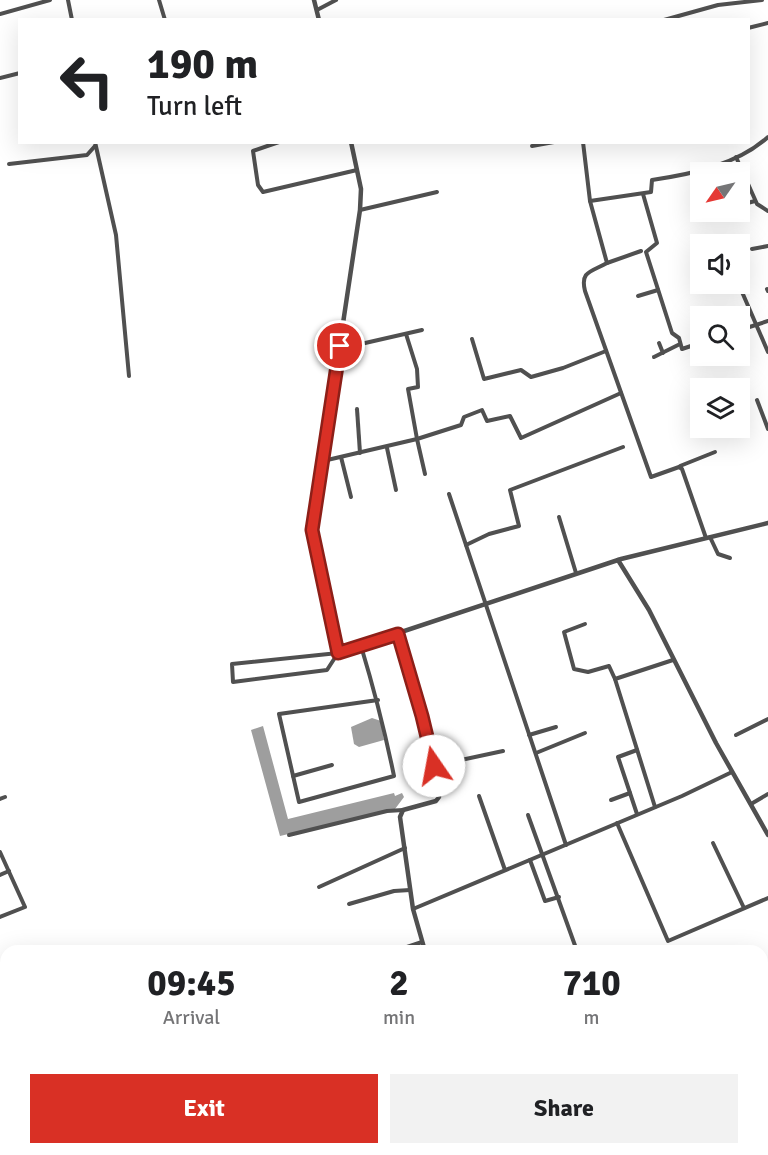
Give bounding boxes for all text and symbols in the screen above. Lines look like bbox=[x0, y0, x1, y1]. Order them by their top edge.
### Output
text: 190 m bbox=[147, 39, 258, 90]
icon: left bbox=[48, 42, 126, 120]
text: Turn left bbox=[147, 90, 242, 123]
north arrow bbox=[690, 162, 750, 222]
map controls bbox=[690, 162, 750, 438]
button: sound bbox=[690, 234, 750, 294]
button: search bbox=[690, 306, 750, 366]
pin bbox=[314, 320, 365, 371]
icon: arrive bbox=[323, 329, 356, 362]
button: layers bbox=[690, 378, 750, 438]
position arrow bbox=[402, 734, 466, 798]
text: 09:45 bbox=[147, 961, 236, 1006]
text: 2 bbox=[389, 961, 409, 1006]
text: 710 bbox=[562, 961, 621, 1006]
text: Arrival bbox=[163, 1005, 220, 1030]
text: min bbox=[383, 1005, 415, 1030]
text: m bbox=[584, 1005, 600, 1030]
button: Exit bbox=[30, 1074, 378, 1143]
button: Share bbox=[390, 1074, 738, 1143]

